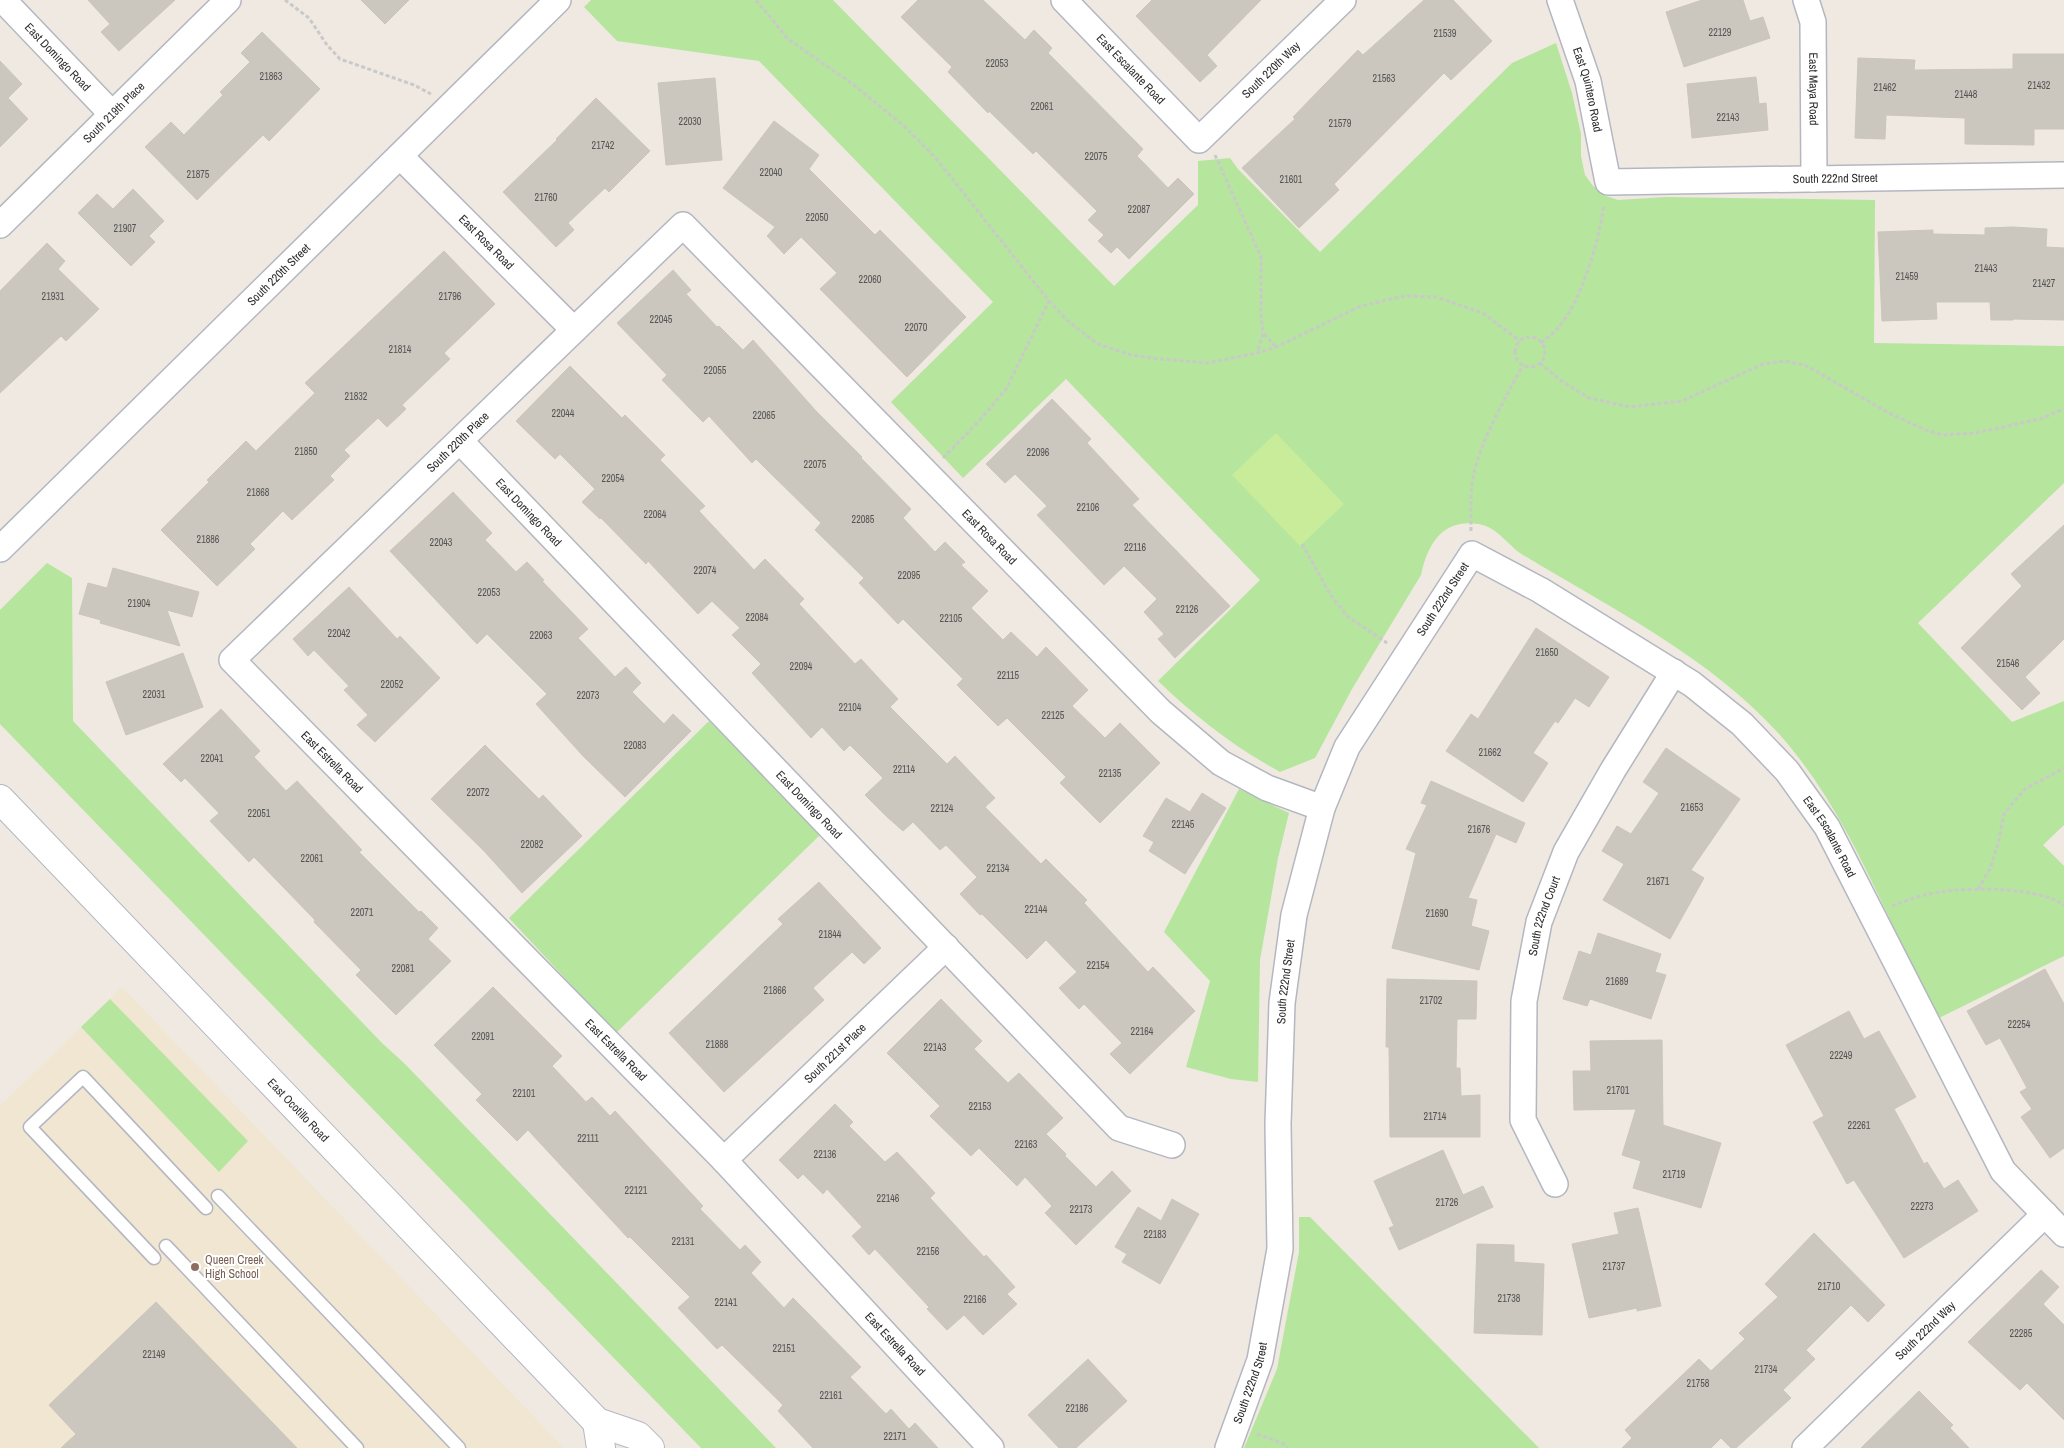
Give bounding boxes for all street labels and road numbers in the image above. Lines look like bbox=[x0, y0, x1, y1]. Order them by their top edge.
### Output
street label: East Domingo Road bbox=[21, 19, 94, 95]
street label: East Escalante Road bbox=[1093, 30, 1168, 108]
street label: South 220th Way bbox=[1238, 38, 1304, 102]
street label: East Quintero Road bbox=[1569, 45, 1606, 133]
street label: East Maya Road bbox=[1805, 52, 1822, 125]
street label: South 219th Place bbox=[80, 79, 148, 147]
street label: South 222nd Street bbox=[1793, 170, 1878, 187]
street label: East Rosa Road bbox=[455, 211, 517, 273]
street label: South 220th Street bbox=[244, 240, 314, 309]
street label: South 220th Place bbox=[423, 408, 492, 476]
street label: East Domingo Road bbox=[492, 475, 565, 550]
street label: East Rosa Road bbox=[958, 506, 1020, 568]
street label: South 222nd Street bbox=[1413, 559, 1473, 639]
street label: East Estrella Road bbox=[298, 728, 366, 796]
street label: East Domingo Road bbox=[772, 767, 845, 842]
street label: East Escalante Road bbox=[1799, 793, 1859, 880]
street label: South 222nd Court bbox=[1525, 874, 1564, 957]
street label: South 222nd Street bbox=[1273, 938, 1299, 1024]
street label: East Estrella Road bbox=[582, 1016, 650, 1084]
street label: South 221st Place bbox=[801, 1020, 870, 1087]
street label: East Ocotillo Road bbox=[264, 1075, 332, 1145]
street label: South 222nd Way bbox=[1892, 1298, 1959, 1364]
street label: East Estrella Road bbox=[861, 1309, 929, 1379]
street label: South 222nd Street bbox=[1230, 1341, 1271, 1426]

